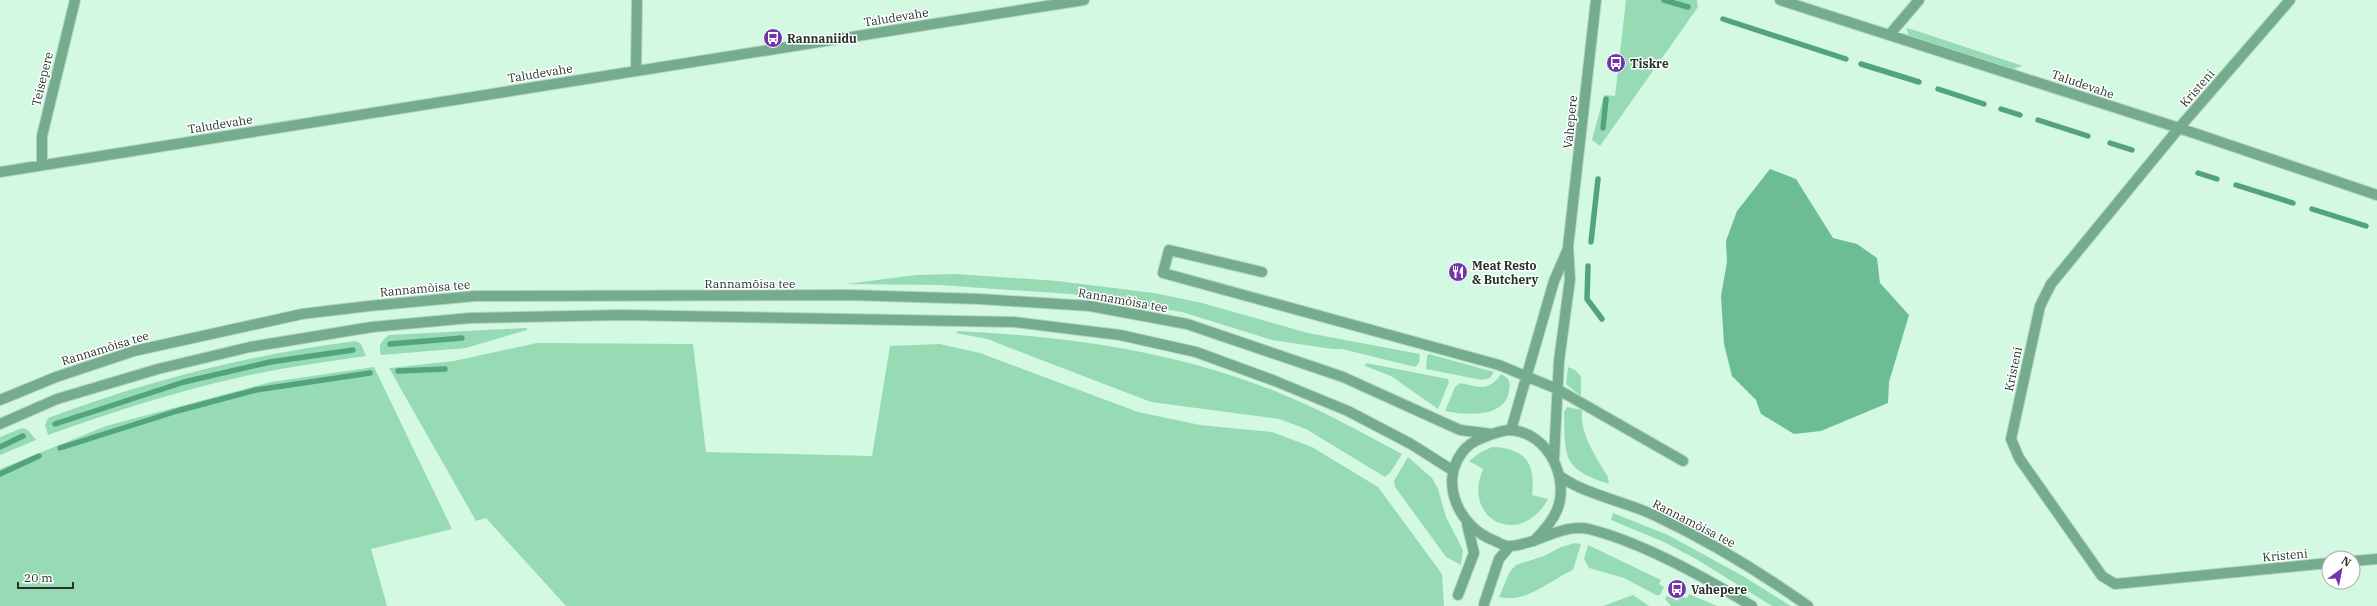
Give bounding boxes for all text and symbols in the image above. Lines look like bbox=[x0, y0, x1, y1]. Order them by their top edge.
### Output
street label: Taludevahe bbox=[863, 4, 929, 30]
bus stop icon: Rannaniidu bbox=[762, 27, 784, 49]
place label: Rannaniidu bbox=[787, 31, 857, 46]
street label: Teisepere bbox=[28, 50, 56, 108]
bus stop icon: Tiskre bbox=[1605, 52, 1627, 74]
place label: Tiskre bbox=[1630, 56, 1669, 71]
street label: Taludevahe bbox=[507, 60, 573, 86]
street label: Taludevahe bbox=[2050, 66, 2116, 102]
street label: Kristeni bbox=[2176, 66, 2218, 110]
street label: Vahepere bbox=[1560, 95, 1580, 149]
street label: Taludevahe bbox=[187, 111, 253, 137]
place label: Meat Resto & Butchery bbox=[1472, 258, 1539, 287]
restaurant icon: Meat Resto & Butchery bbox=[1447, 261, 1469, 283]
street label: Rannamõisa tee bbox=[705, 276, 795, 291]
street label: Rannamõisa tee bbox=[379, 277, 471, 299]
street label: Rannamõisa tee bbox=[1077, 285, 1169, 315]
street label: Rannamõisa tee bbox=[59, 328, 151, 368]
street label: Kristeni bbox=[2001, 345, 2025, 393]
street label: Rannamõisa tee bbox=[1650, 496, 1738, 550]
street label: Kristeni bbox=[2262, 546, 2308, 564]
north arrow bbox=[2321, 550, 2361, 590]
text: N bbox=[2339, 553, 2354, 570]
scale bar bbox=[18, 564, 73, 590]
text: 20 m bbox=[24, 570, 53, 585]
bus stop icon: Vahepere bbox=[1666, 578, 1688, 600]
place label: Vahepere bbox=[1691, 582, 1747, 597]

